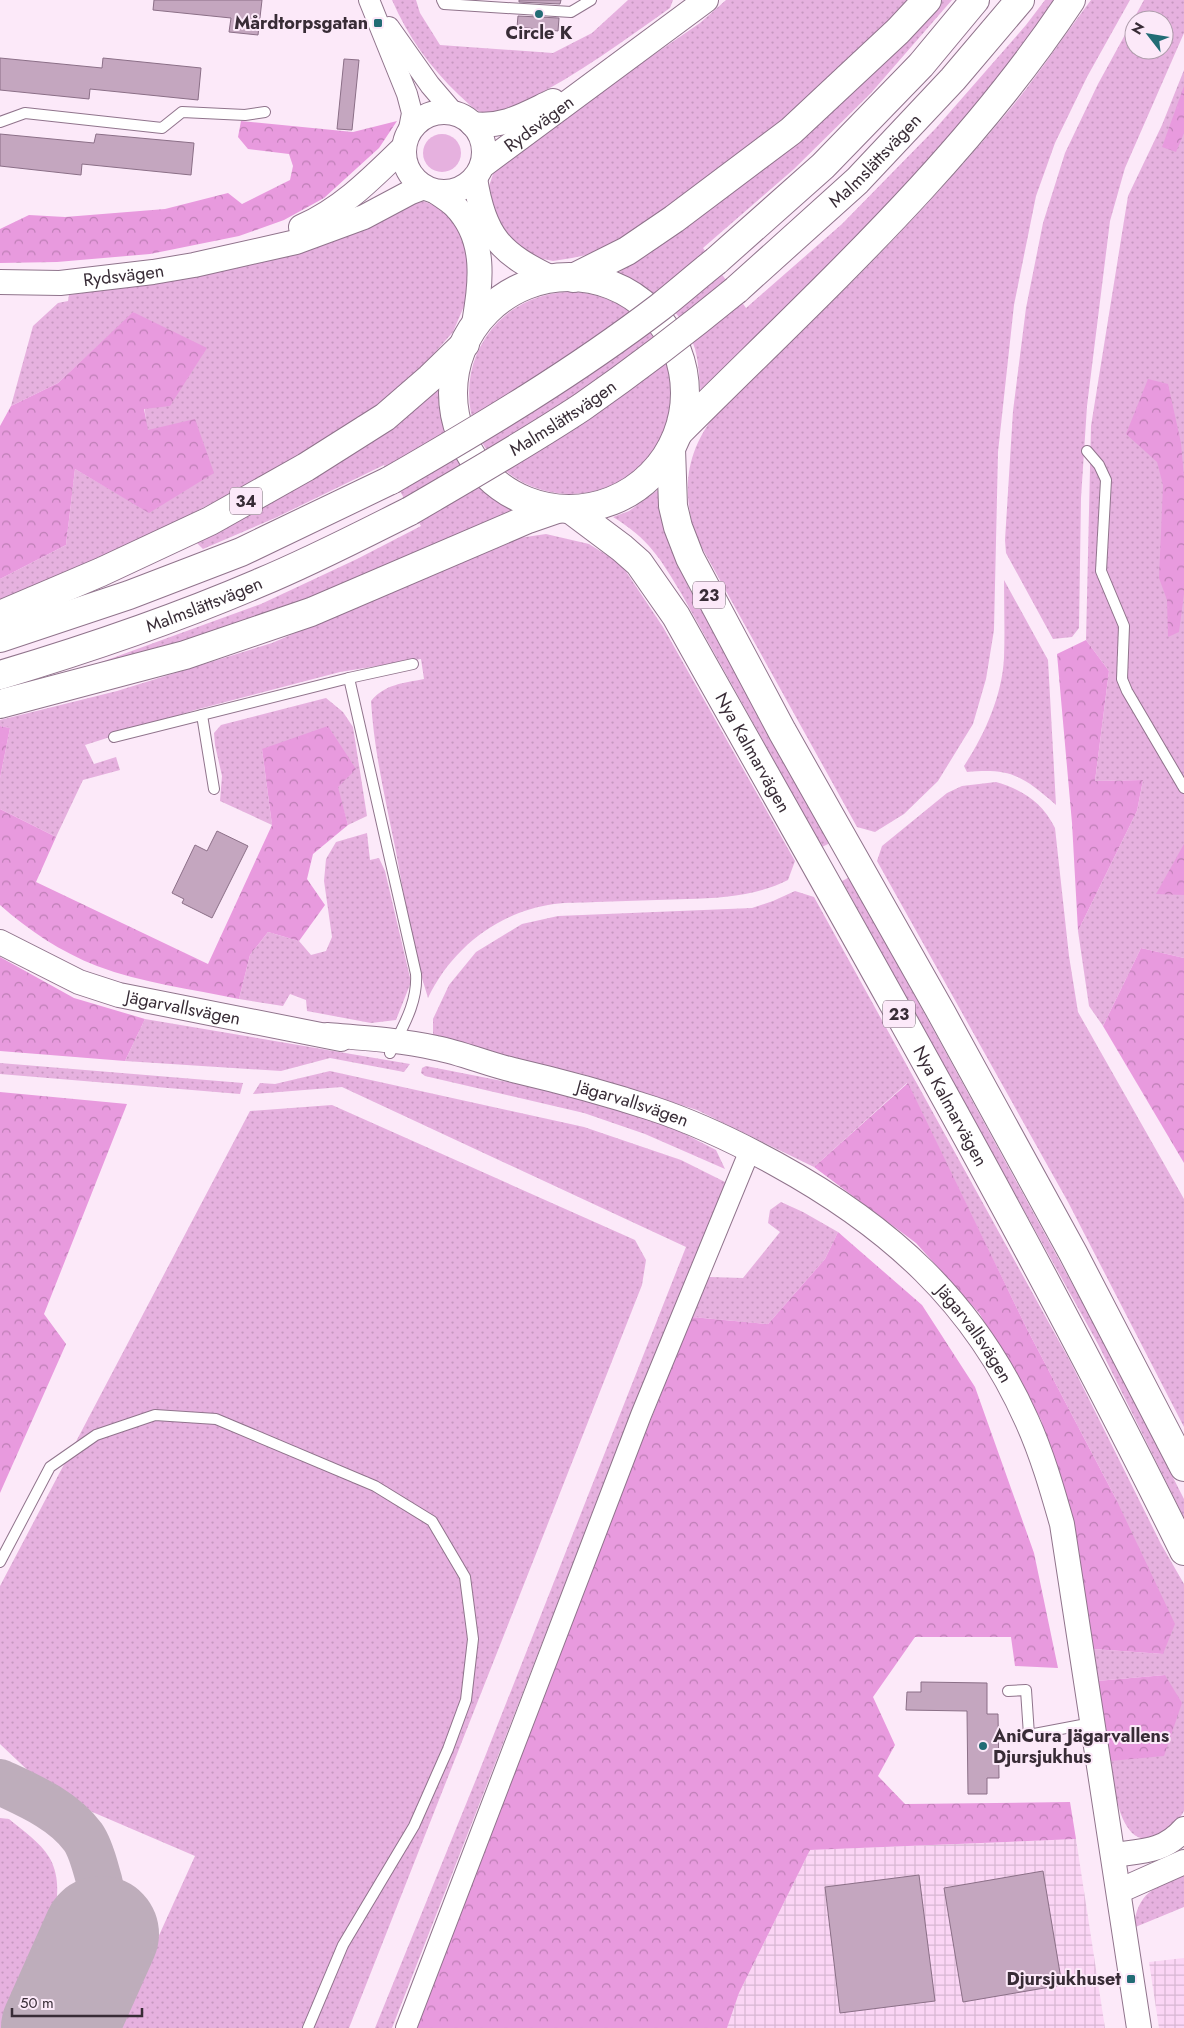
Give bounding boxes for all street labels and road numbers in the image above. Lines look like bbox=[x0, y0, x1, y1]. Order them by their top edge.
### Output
street label: Rydsvägen bbox=[499, 89, 579, 158]
street label: Malmslättsvägen bbox=[823, 108, 927, 214]
street label: Rydsvägen bbox=[82, 257, 166, 293]
street label: Malmslättsvägen bbox=[505, 374, 622, 463]
road number: 34 bbox=[230, 488, 262, 514]
street label: Malmslättsvägen bbox=[142, 570, 266, 639]
road number: 23 bbox=[693, 582, 725, 608]
street label: Nya Kalmarvägen bbox=[709, 688, 797, 817]
street label: Jägarvallsvägen bbox=[122, 983, 243, 1032]
road number: 23 bbox=[883, 1001, 915, 1028]
street label: Nya Kalmarvägen bbox=[907, 1041, 994, 1171]
street label: Jägarvallsvägen bbox=[572, 1073, 692, 1133]
street label: Jägarvallsvägen bbox=[928, 1277, 1019, 1388]

